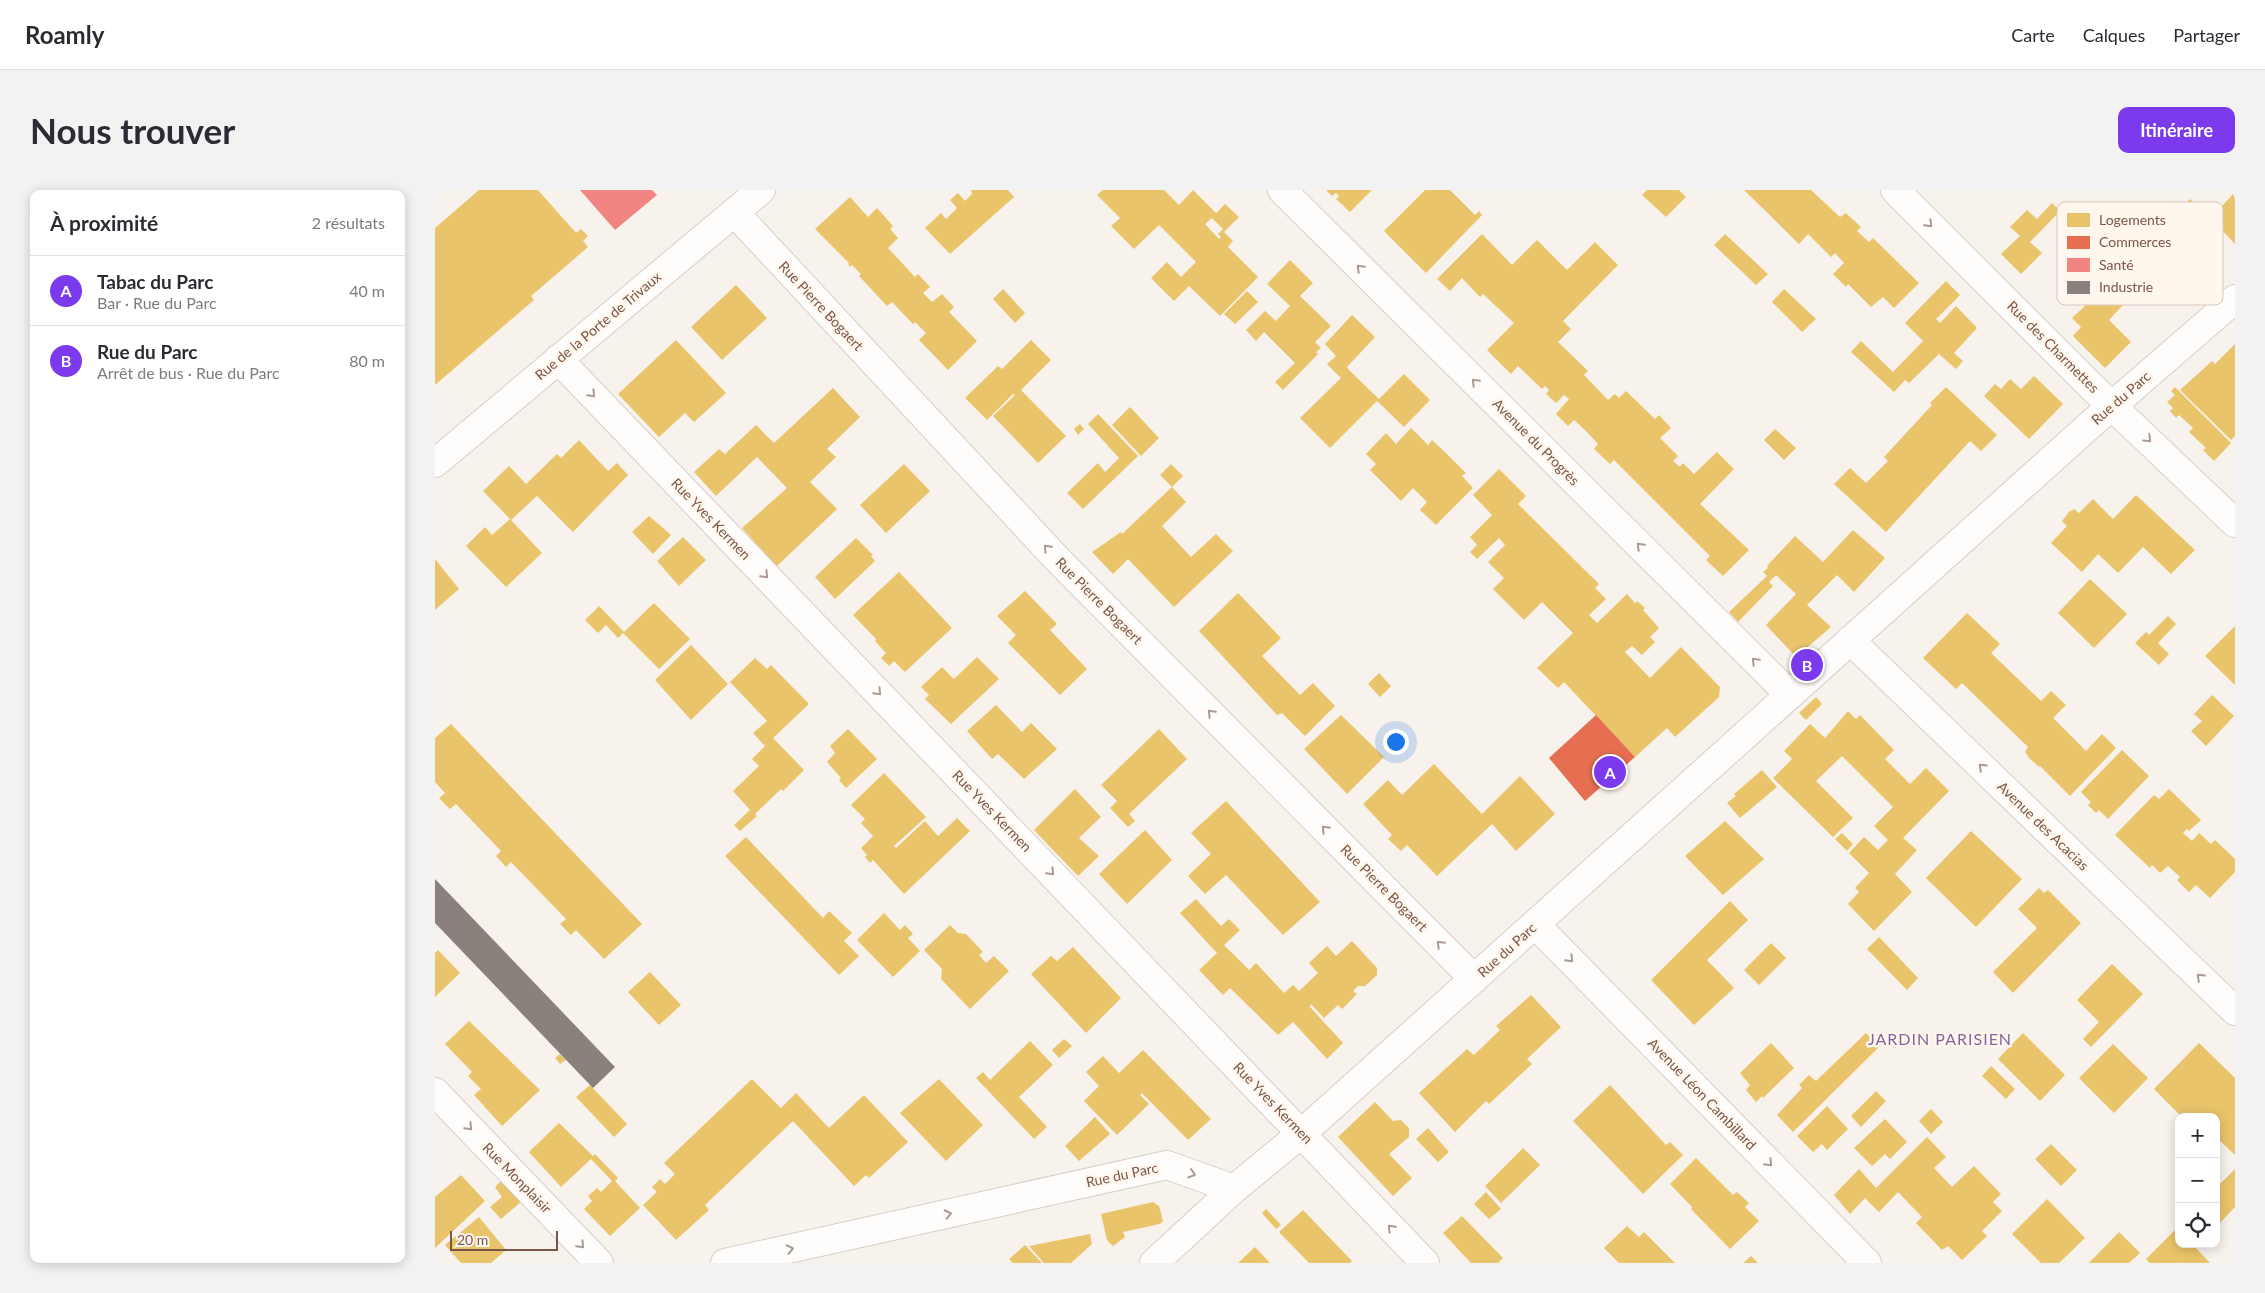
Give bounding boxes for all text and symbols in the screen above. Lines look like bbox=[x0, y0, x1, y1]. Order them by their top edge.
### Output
text: Roamly bbox=[25, 20, 104, 49]
text: Carte bbox=[2011, 24, 2055, 46]
text: Calques bbox=[2083, 24, 2145, 46]
text: Partager bbox=[2173, 24, 2240, 46]
button: Itinéraire bbox=[2118, 107, 2235, 153]
text: Nous trouver bbox=[30, 109, 235, 151]
legend bbox=[2057, 202, 2223, 305]
text: À proximité bbox=[50, 210, 158, 235]
text: Logements bbox=[2099, 211, 2166, 228]
text: 2 résultats bbox=[312, 213, 385, 232]
one-way arrow bbox=[1924, 219, 1933, 228]
text: Commerces bbox=[2099, 233, 2171, 250]
text: Santé bbox=[2099, 256, 2134, 273]
street label: Rue Pierre Bogaert bbox=[776, 257, 867, 354]
one-way arrow bbox=[1357, 265, 1366, 274]
street label: Rue de la Porte de Trivaux bbox=[531, 268, 664, 383]
text: Tabac du Parc bbox=[97, 270, 213, 293]
text: Industrie bbox=[2099, 278, 2153, 295]
text: A bbox=[60, 281, 72, 300]
text: 40 m bbox=[349, 281, 385, 300]
text: Bar · Rue du Parc bbox=[97, 293, 217, 312]
street label: Rue des Charmettes bbox=[2004, 297, 2103, 396]
text: Rue du Parc bbox=[97, 340, 198, 363]
text: B bbox=[61, 351, 71, 370]
text: 80 m bbox=[349, 351, 385, 370]
text: Arrêt de bus · Rue du Parc bbox=[97, 363, 280, 382]
street label: Rue du Parc bbox=[2087, 367, 2154, 428]
one-way arrow bbox=[1472, 379, 1481, 388]
one-way arrow bbox=[586, 389, 595, 398]
street label: Avenue du Progrès bbox=[1489, 395, 1583, 489]
one-way arrow bbox=[2142, 433, 2151, 442]
street label: Rue Yves Kermen bbox=[668, 474, 755, 563]
one-way arrow bbox=[1637, 543, 1646, 552]
one-way arrow bbox=[1044, 545, 1053, 554]
street label: Rue Pierre Bogaert bbox=[1052, 554, 1146, 648]
one-way arrow bbox=[759, 569, 768, 578]
pin: B bbox=[1791, 646, 1823, 684]
one-way arrow bbox=[1752, 657, 1761, 666]
one-way arrow bbox=[872, 686, 881, 695]
one-way arrow bbox=[1208, 710, 1217, 719]
your location bbox=[1383, 729, 1409, 755]
pin: A bbox=[1594, 753, 1626, 791]
one-way arrow bbox=[1979, 764, 1988, 773]
street label: Rue Yves Kermen bbox=[949, 766, 1036, 855]
street label: Avenue des Acacias bbox=[1994, 778, 2093, 874]
one-way arrow bbox=[1322, 826, 1331, 835]
street label: Rue Pierre Bogaert bbox=[1337, 841, 1431, 935]
one-way arrow bbox=[1045, 866, 1054, 875]
street label: Rue du Parc bbox=[1474, 919, 1540, 980]
one-way arrow bbox=[1436, 941, 1445, 950]
one-way arrow bbox=[1564, 953, 1573, 962]
one-way arrow bbox=[2197, 974, 2206, 983]
district label: JARDIN PARISIEN bbox=[1868, 1029, 2012, 1048]
street label: Avenue Léon Cambillard bbox=[1645, 1034, 1760, 1153]
street label: Rue Yves Kermen bbox=[1230, 1058, 1317, 1147]
map controls bbox=[2175, 1113, 2220, 1248]
button: + bbox=[2175, 1113, 2220, 1158]
one-way arrow bbox=[463, 1122, 472, 1131]
street label: Rue Monplaisir bbox=[479, 1139, 555, 1217]
one-way arrow bbox=[1763, 1157, 1772, 1166]
button: − bbox=[2175, 1158, 2220, 1203]
street label: Rue du Parc bbox=[1084, 1159, 1160, 1190]
one-way arrow bbox=[1187, 1168, 1196, 1178]
button: locate bbox=[2175, 1203, 2220, 1248]
one-way arrow bbox=[944, 1209, 953, 1220]
one-way arrow bbox=[1388, 1224, 1397, 1233]
scale bar bbox=[450, 1228, 557, 1251]
text: 20 m bbox=[457, 1231, 488, 1248]
one-way arrow bbox=[575, 1239, 584, 1248]
one-way arrow bbox=[785, 1244, 794, 1255]

